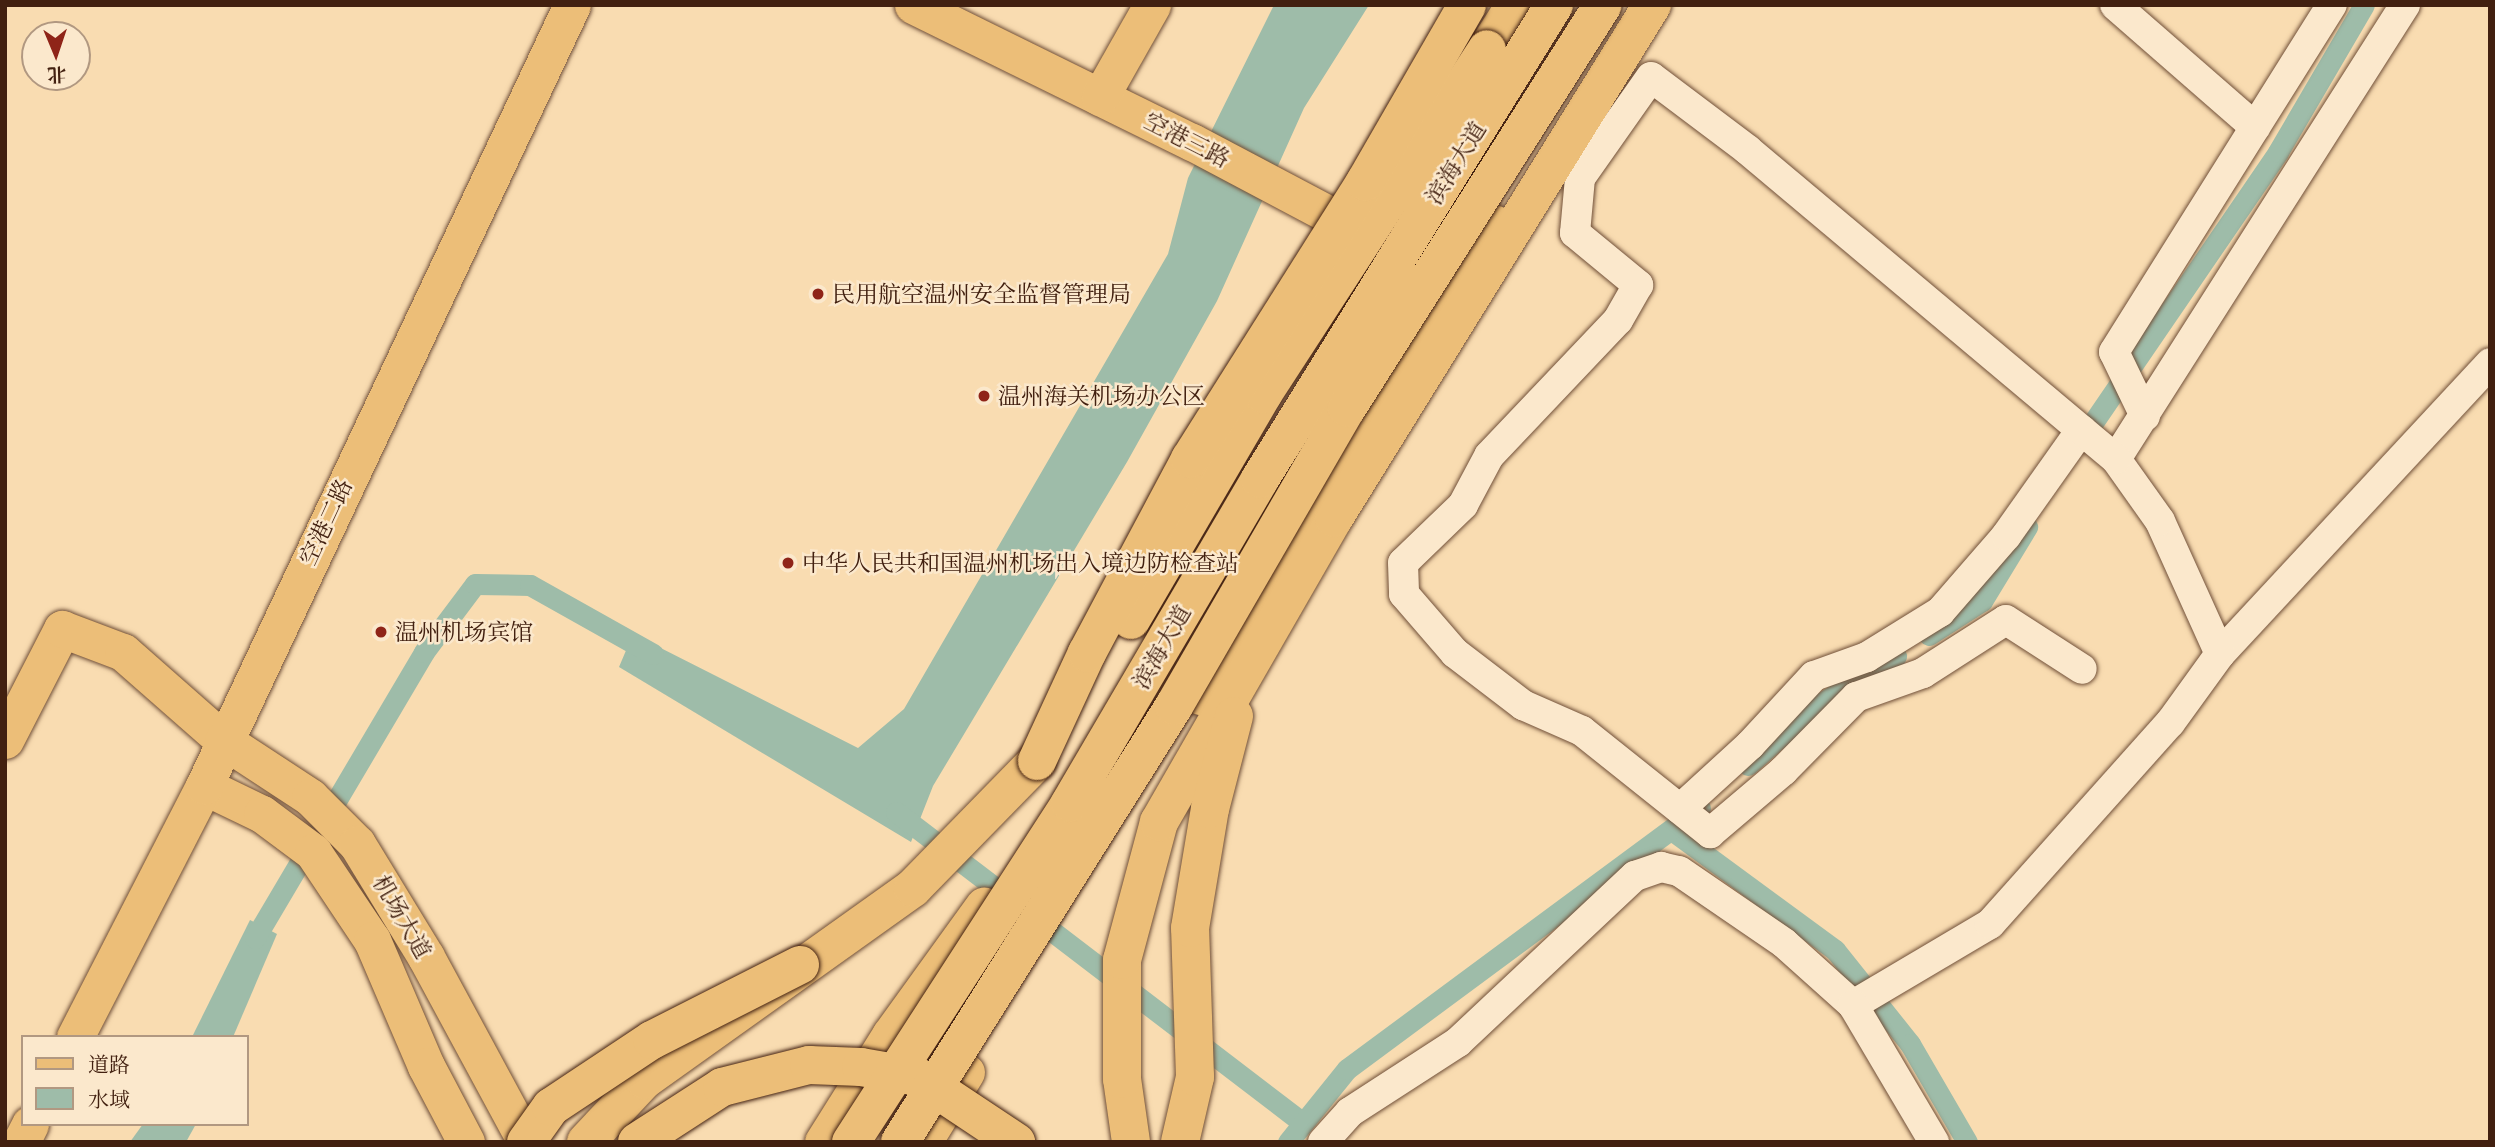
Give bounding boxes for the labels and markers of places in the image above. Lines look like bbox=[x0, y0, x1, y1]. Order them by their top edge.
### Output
place label: 民用航空温州安全监督管理局 bbox=[832, 280, 1131, 308]
marker: 民用航空温州安全监督管理局 bbox=[810, 286, 826, 302]
place label: 温州海关机场办公区 bbox=[998, 382, 1205, 410]
marker: 温州海关机场办公区 bbox=[976, 388, 992, 404]
place label: 中华人民共和国温州机场出入境边防检查站 bbox=[802, 549, 1239, 577]
marker: 中华人民共和国温州机场出入境边防检查站 bbox=[780, 555, 796, 571]
place label: 温州机场宾馆 bbox=[395, 618, 533, 646]
marker: 温州机场宾馆 bbox=[373, 624, 389, 640]

